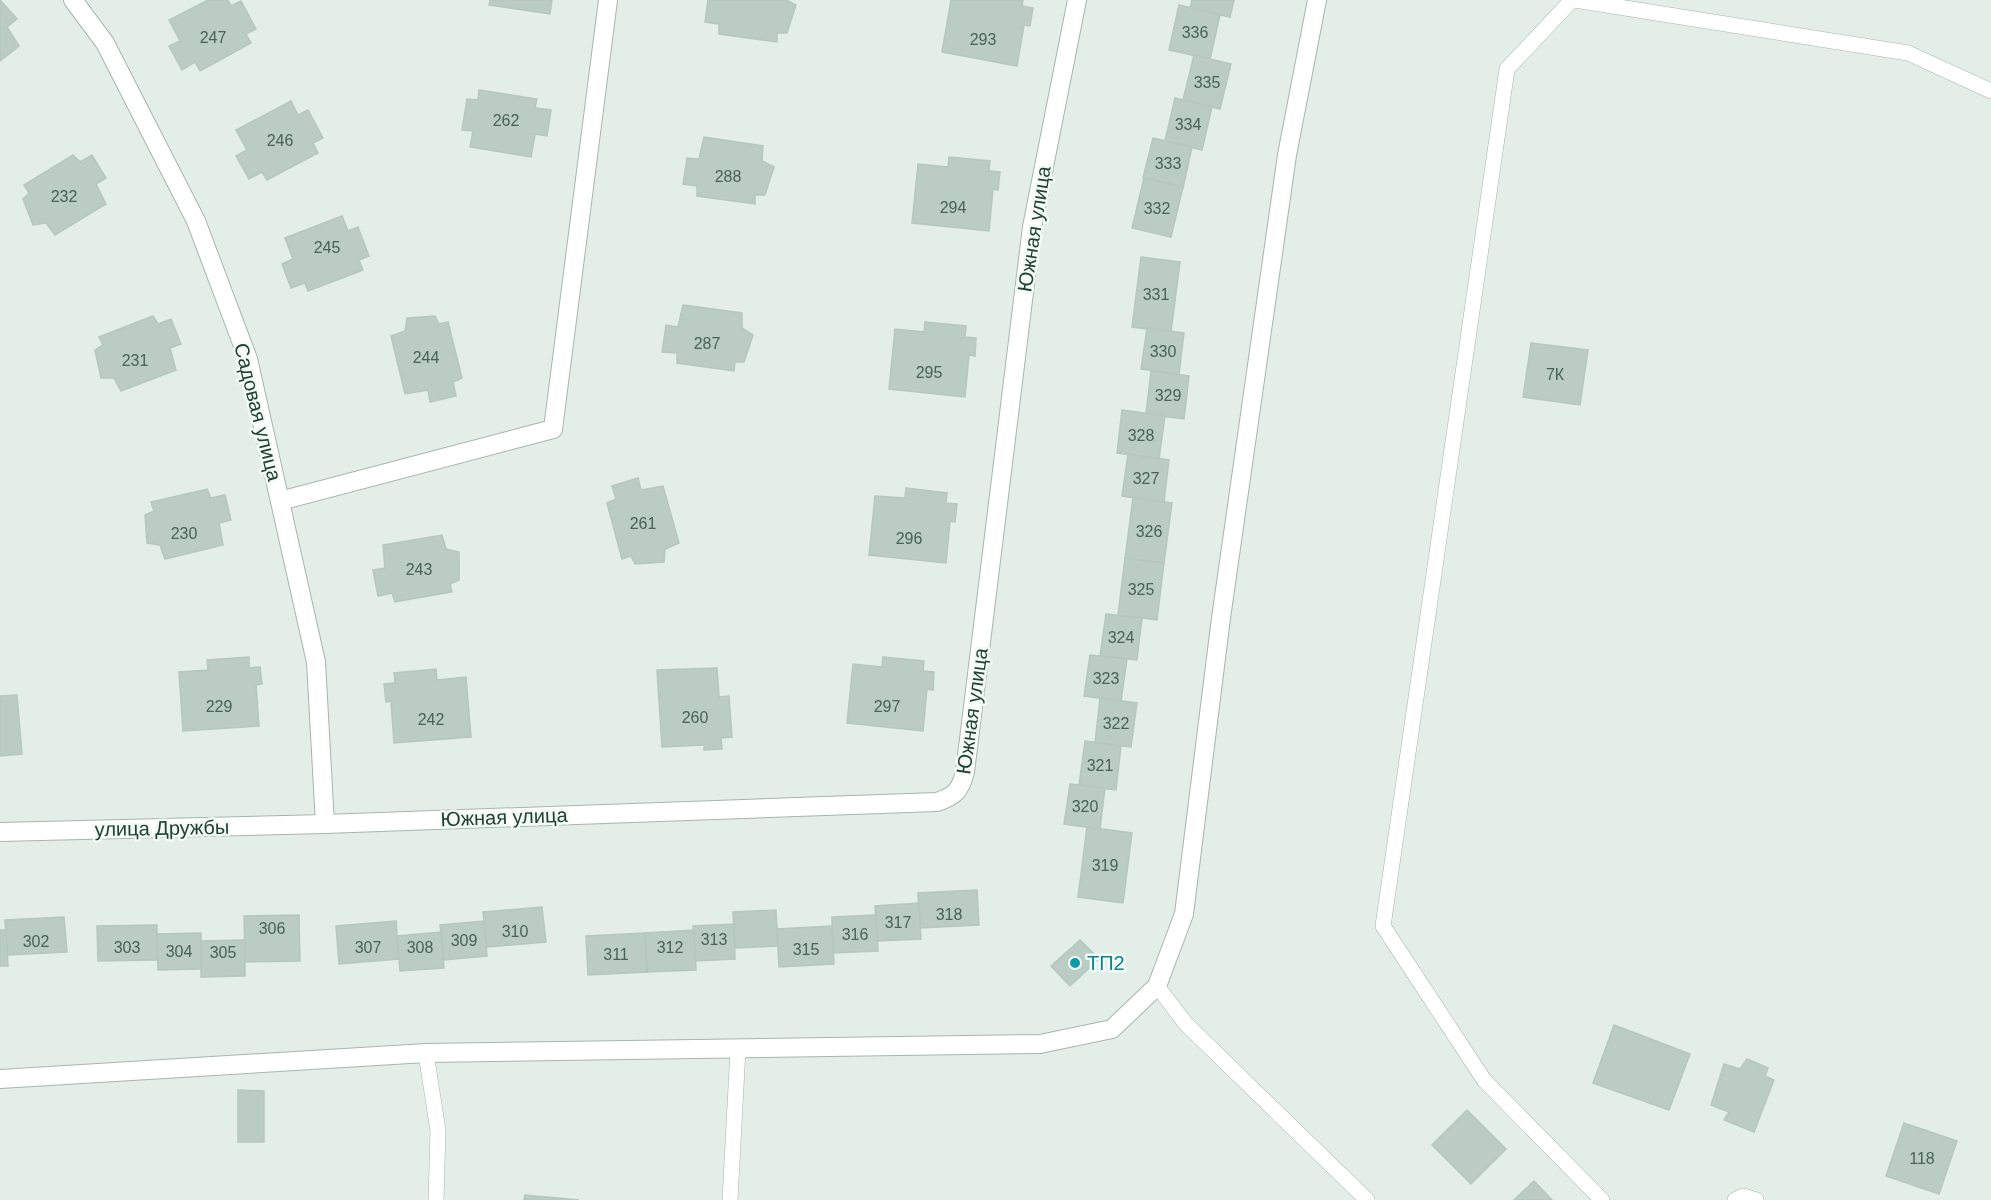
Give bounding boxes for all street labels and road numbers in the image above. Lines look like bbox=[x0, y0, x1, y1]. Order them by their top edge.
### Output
street label: Южная улица bbox=[1013, 164, 1055, 294]
street label: Садовая улица bbox=[230, 341, 286, 484]
street label: Южная улица bbox=[952, 646, 992, 775]
street label: Южная улица bbox=[440, 804, 569, 830]
street label: улица Дружбы bbox=[94, 816, 230, 840]

